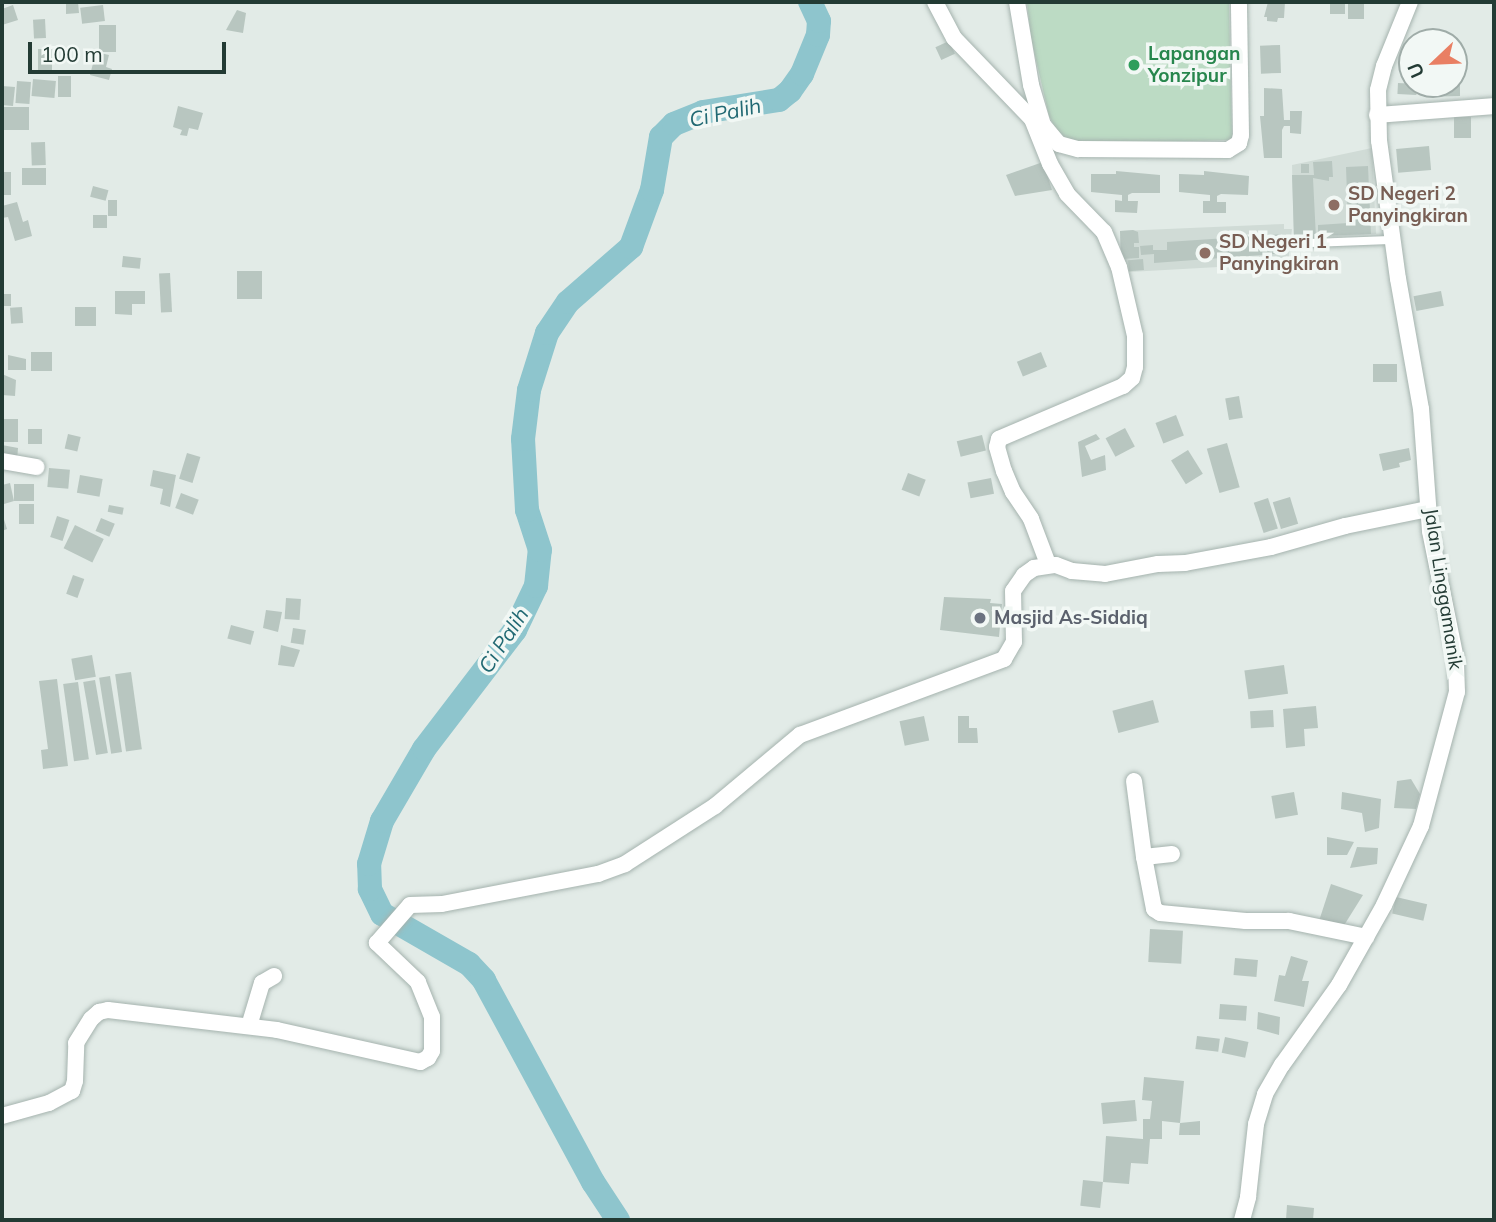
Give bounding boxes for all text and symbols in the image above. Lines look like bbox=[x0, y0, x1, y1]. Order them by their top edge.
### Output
scale bar bbox=[32, 28, 229, 72]
north arrow bbox=[1398, 28, 1468, 98]
text: 100 m bbox=[41, 41, 103, 67]
place label: Lapangan Yonzipur bbox=[1148, 43, 1240, 87]
marker: Lapangan Yonzipur bbox=[1126, 57, 1142, 73]
text: U bbox=[1402, 59, 1429, 82]
water label: Ci Palih bbox=[687, 92, 763, 132]
place label: SD Negeri 2 Panyingkiran bbox=[1348, 183, 1468, 227]
marker: SD Negeri 2 Panyingkiran bbox=[1326, 197, 1342, 213]
place label: SD Negeri 1 Panyingkiran bbox=[1219, 231, 1339, 275]
marker: SD Negeri 1 Panyingkiran bbox=[1197, 245, 1213, 261]
street label: Jalan Linggamanik bbox=[1419, 506, 1467, 672]
water label: Ci Palih bbox=[473, 603, 533, 677]
place label: Masjid As-Siddiq bbox=[994, 607, 1148, 629]
marker: Masjid As-Siddiq bbox=[972, 610, 988, 626]

